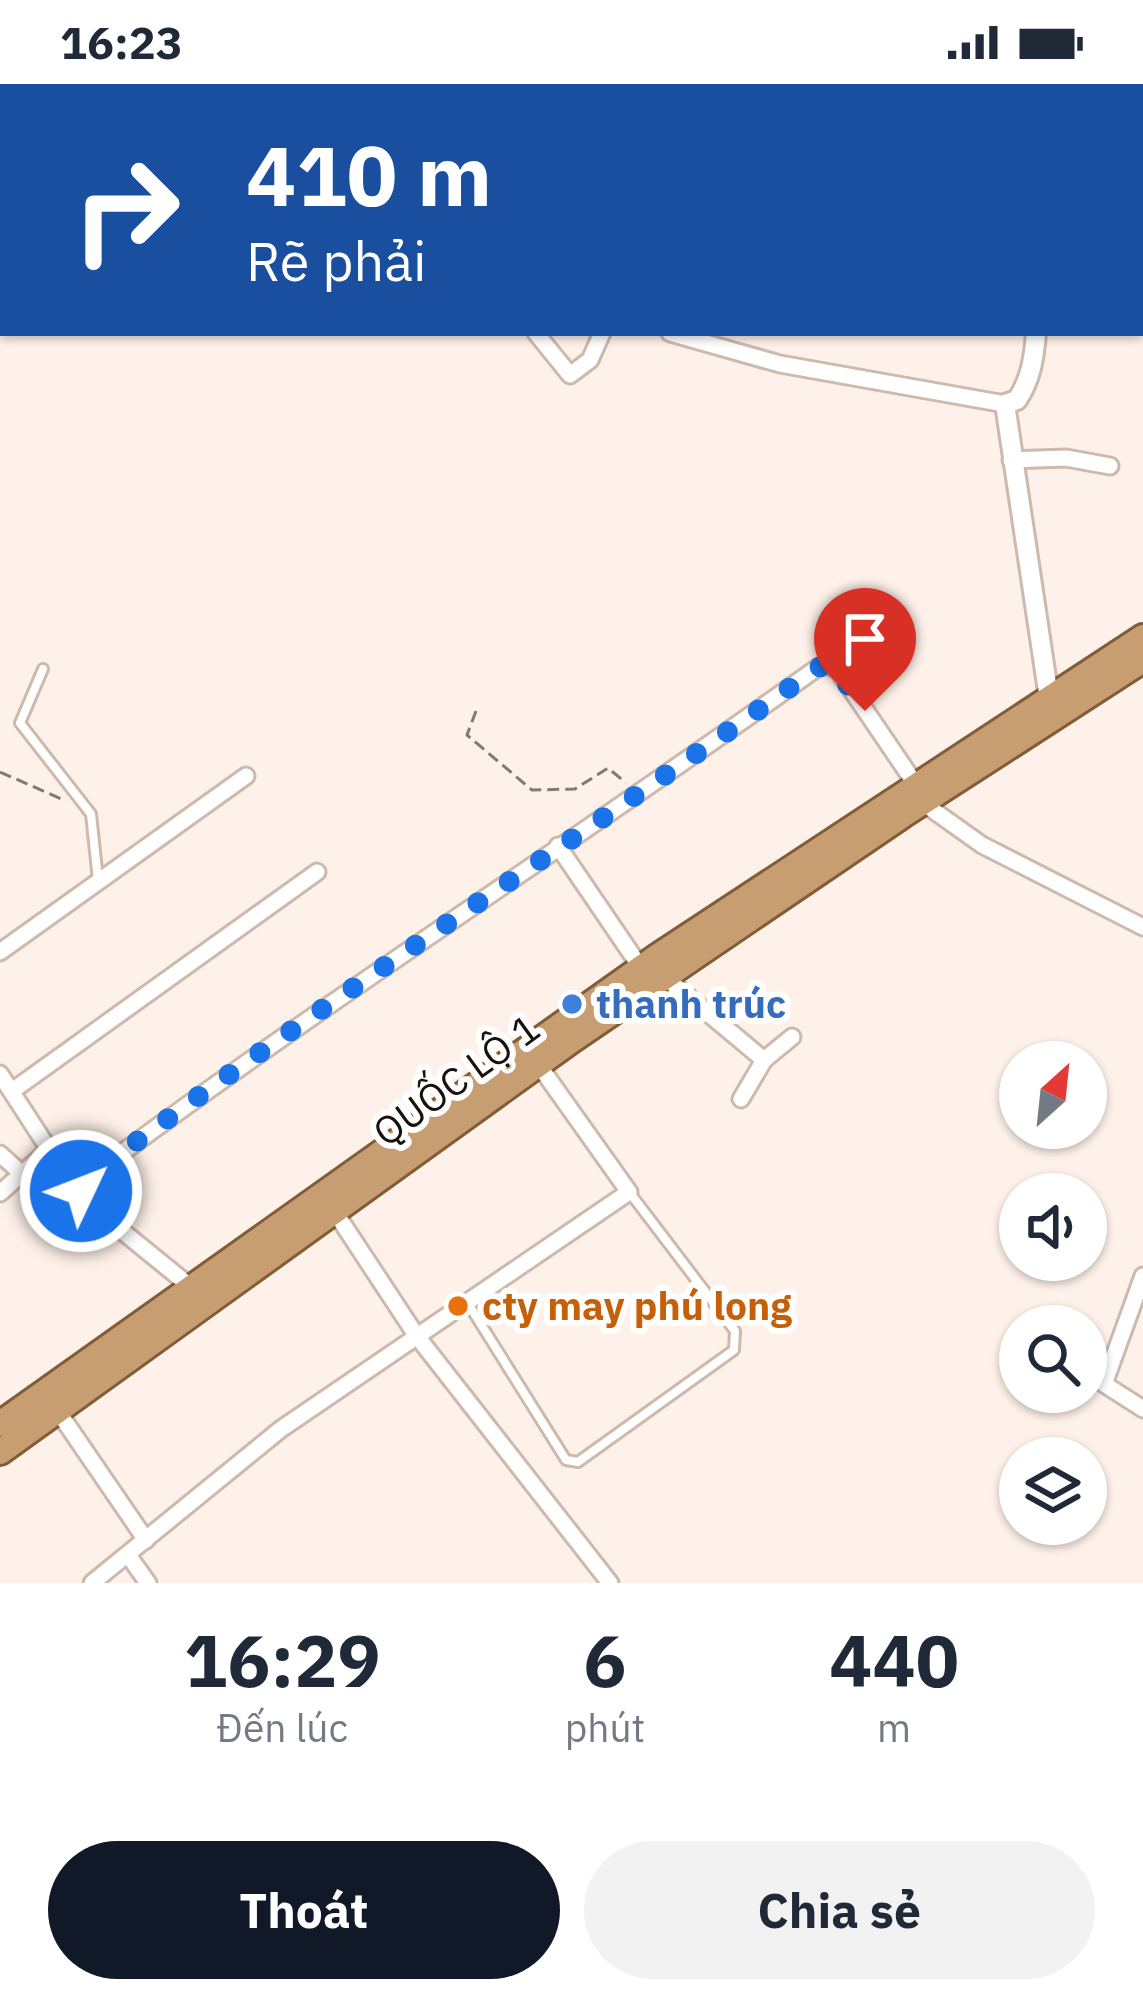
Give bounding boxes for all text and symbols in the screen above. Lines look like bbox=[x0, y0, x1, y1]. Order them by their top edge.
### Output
text: 16:23 bbox=[60, 13, 183, 71]
text: 410 m bbox=[246, 120, 492, 229]
icon: right bbox=[48, 132, 204, 288]
text: Rẽ phải bbox=[246, 226, 426, 296]
pin bbox=[814, 588, 916, 711]
icon: arrive bbox=[832, 606, 898, 672]
place label: thanh trúc bbox=[596, 978, 786, 1029]
marker: thanh trúc bbox=[559, 991, 585, 1017]
street label: QUỐC LỘ 1 bbox=[361, 1000, 549, 1157]
north arrow bbox=[999, 1041, 1107, 1149]
map controls bbox=[999, 1041, 1107, 1545]
position arrow bbox=[18, 1128, 144, 1254]
button: sound bbox=[999, 1173, 1107, 1281]
place label: cty may phú long bbox=[482, 1280, 792, 1331]
marker: cty may phú long bbox=[445, 1293, 471, 1319]
button: search bbox=[999, 1305, 1107, 1413]
button: layers bbox=[999, 1437, 1107, 1545]
text: 16:29 bbox=[184, 1613, 381, 1707]
text: 6 bbox=[583, 1613, 627, 1707]
text: 440 bbox=[829, 1613, 959, 1707]
text: Đến lúc bbox=[217, 1702, 348, 1753]
text: phút bbox=[565, 1702, 645, 1753]
text: m bbox=[877, 1702, 911, 1753]
button: Thoát bbox=[48, 1841, 560, 1979]
button: Chia sẻ bbox=[584, 1841, 1095, 1979]

